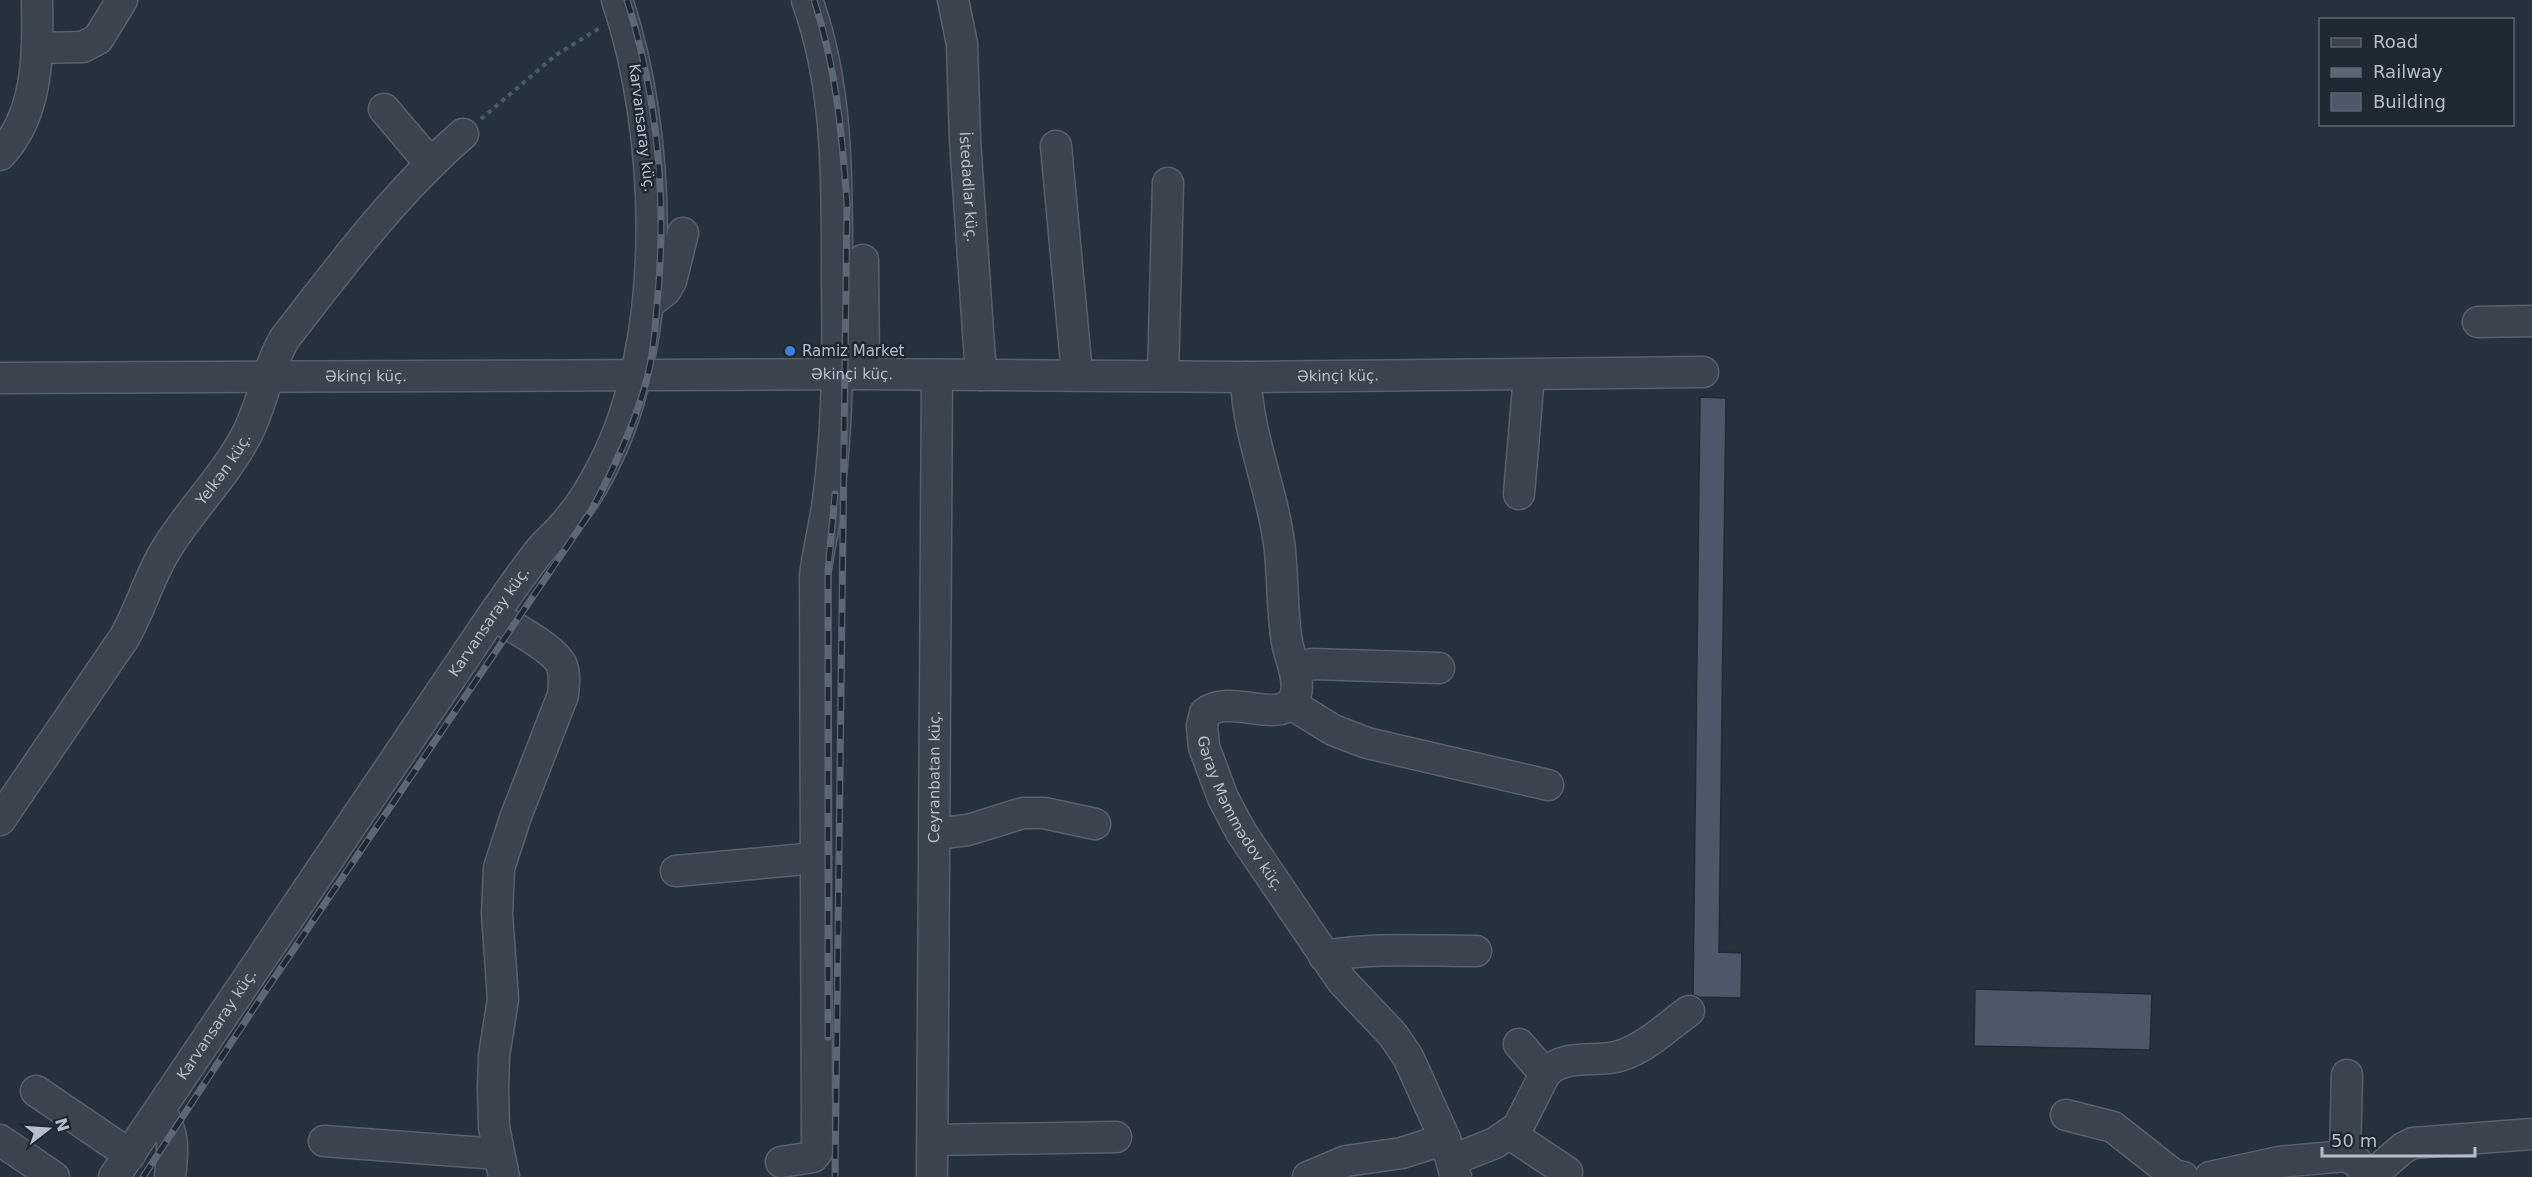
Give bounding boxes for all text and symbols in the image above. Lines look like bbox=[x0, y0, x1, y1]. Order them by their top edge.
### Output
legend bbox=[2319, 18, 2514, 126]
text: Road bbox=[2373, 31, 2418, 52]
text: Railway bbox=[2373, 61, 2443, 82]
street label: Karvansaray küç. bbox=[625, 63, 659, 193]
text: Building bbox=[2373, 91, 2446, 112]
street label: İstedadlar küç. bbox=[956, 131, 981, 243]
place label: Ramiz Market bbox=[802, 342, 904, 360]
marker: Ramiz Market bbox=[783, 344, 797, 358]
street label: Əkinçi küç. bbox=[811, 365, 893, 383]
street label: Əkinçi küç. bbox=[325, 367, 407, 385]
street label: Əkinçi küç. bbox=[1297, 367, 1379, 385]
street label: Yelkən küç. bbox=[191, 430, 255, 510]
street label: Karvansaray küç. bbox=[445, 563, 533, 680]
street label: Ceyranbatan küç. bbox=[925, 711, 944, 843]
street label: Gəray Məmmədov küç. bbox=[1194, 735, 1287, 895]
street label: Karvansaray küç. bbox=[173, 966, 261, 1083]
north arrow bbox=[18, 1099, 78, 1159]
text: N bbox=[51, 1116, 73, 1134]
scale bar bbox=[2322, 1120, 2475, 1158]
text: 50 m bbox=[2331, 1130, 2377, 1151]

